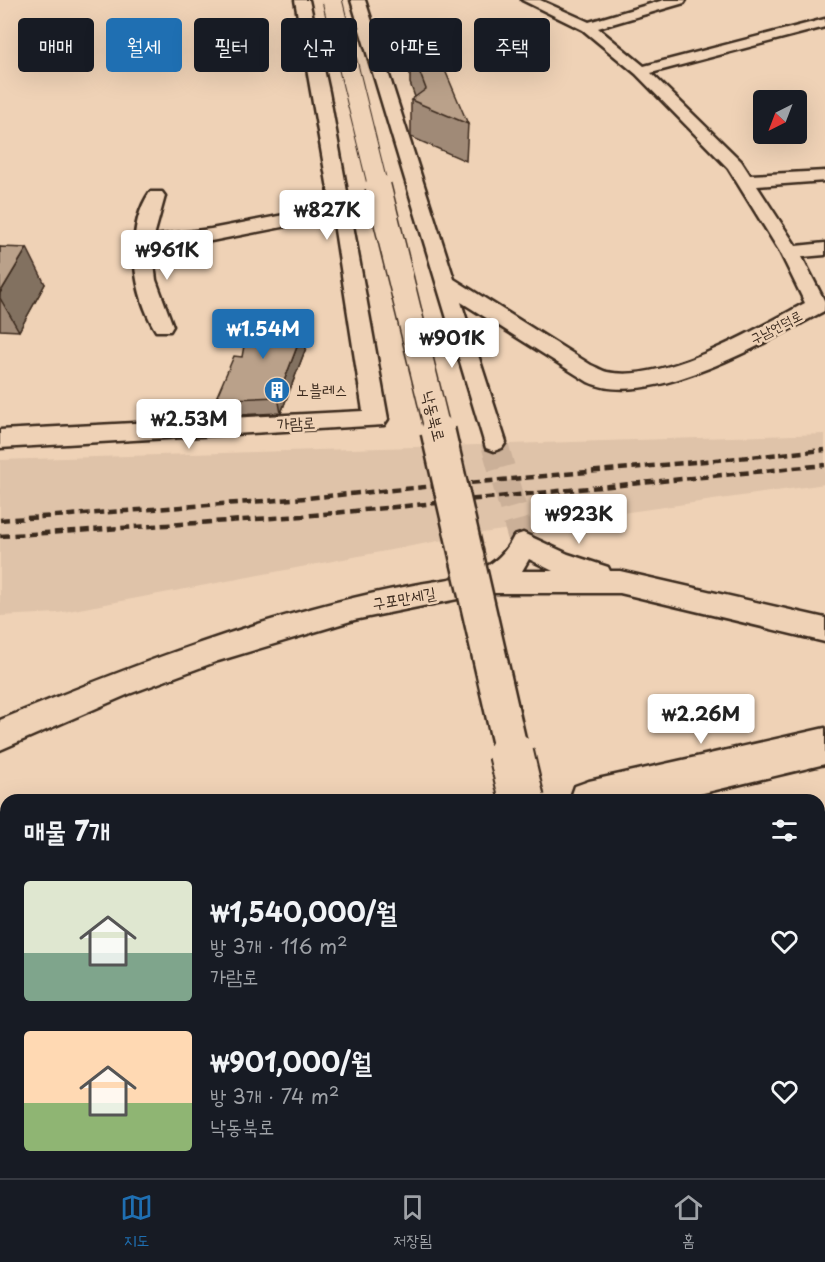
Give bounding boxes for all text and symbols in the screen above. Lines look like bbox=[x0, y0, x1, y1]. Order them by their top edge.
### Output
chip: 매매 bbox=[18, 18, 94, 72]
chip: 월세 bbox=[106, 18, 182, 72]
chip: 필터 bbox=[194, 18, 269, 72]
chip: 신규 bbox=[281, 18, 357, 72]
chip: 아파트 bbox=[369, 18, 462, 72]
chip: 주택 bbox=[474, 18, 550, 72]
north arrow bbox=[753, 90, 807, 144]
map controls bbox=[753, 90, 807, 144]
pin: ₩827K bbox=[285, 190, 369, 241]
text: ₩827K bbox=[293, 194, 361, 224]
pin: ₩961K bbox=[125, 230, 209, 281]
text: ₩961K bbox=[135, 234, 199, 264]
street label: 구남언덕로 bbox=[746, 304, 806, 349]
pin: ₩1.54M bbox=[214, 309, 312, 360]
text: ₩1.54M bbox=[226, 313, 300, 343]
pin: ₩901K bbox=[410, 318, 494, 369]
text: ₩901K bbox=[419, 322, 485, 352]
building icon: 노블레스 bbox=[262, 375, 292, 405]
place label: 노블레스 bbox=[296, 377, 348, 401]
street label: 낙동북로 bbox=[417, 388, 453, 444]
pin: ₩2.53M bbox=[140, 399, 238, 450]
text: ₩2.53M bbox=[150, 403, 228, 433]
street label: 가람로 bbox=[276, 409, 316, 435]
pin: ₩923K bbox=[537, 494, 621, 545]
text: ₩923K bbox=[545, 498, 613, 528]
street label: 구포만세길 bbox=[370, 580, 438, 614]
pin: ₩2.26M bbox=[652, 694, 750, 745]
text: ₩2.26M bbox=[662, 698, 740, 728]
text: 매물 7개 bbox=[24, 811, 110, 850]
icon: filters bbox=[768, 814, 801, 847]
text: ₩1,540,000/월 bbox=[210, 892, 397, 931]
icon: home bbox=[72, 905, 144, 977]
icon: heart bbox=[768, 925, 801, 958]
text: 방 3개 · 116 m² bbox=[210, 931, 348, 961]
text: 가람로 bbox=[210, 961, 258, 991]
text: ₩901,000/월 bbox=[210, 1042, 372, 1081]
icon: home bbox=[72, 1055, 144, 1127]
icon: heart bbox=[768, 1075, 801, 1108]
text: 방 3개 · 74 m² bbox=[210, 1081, 339, 1111]
text: 낙동북로 bbox=[210, 1111, 274, 1141]
tab: 지도 bbox=[120, 1191, 153, 1251]
tab: 저장됨 bbox=[393, 1191, 432, 1251]
tab: 홈 bbox=[672, 1191, 705, 1251]

